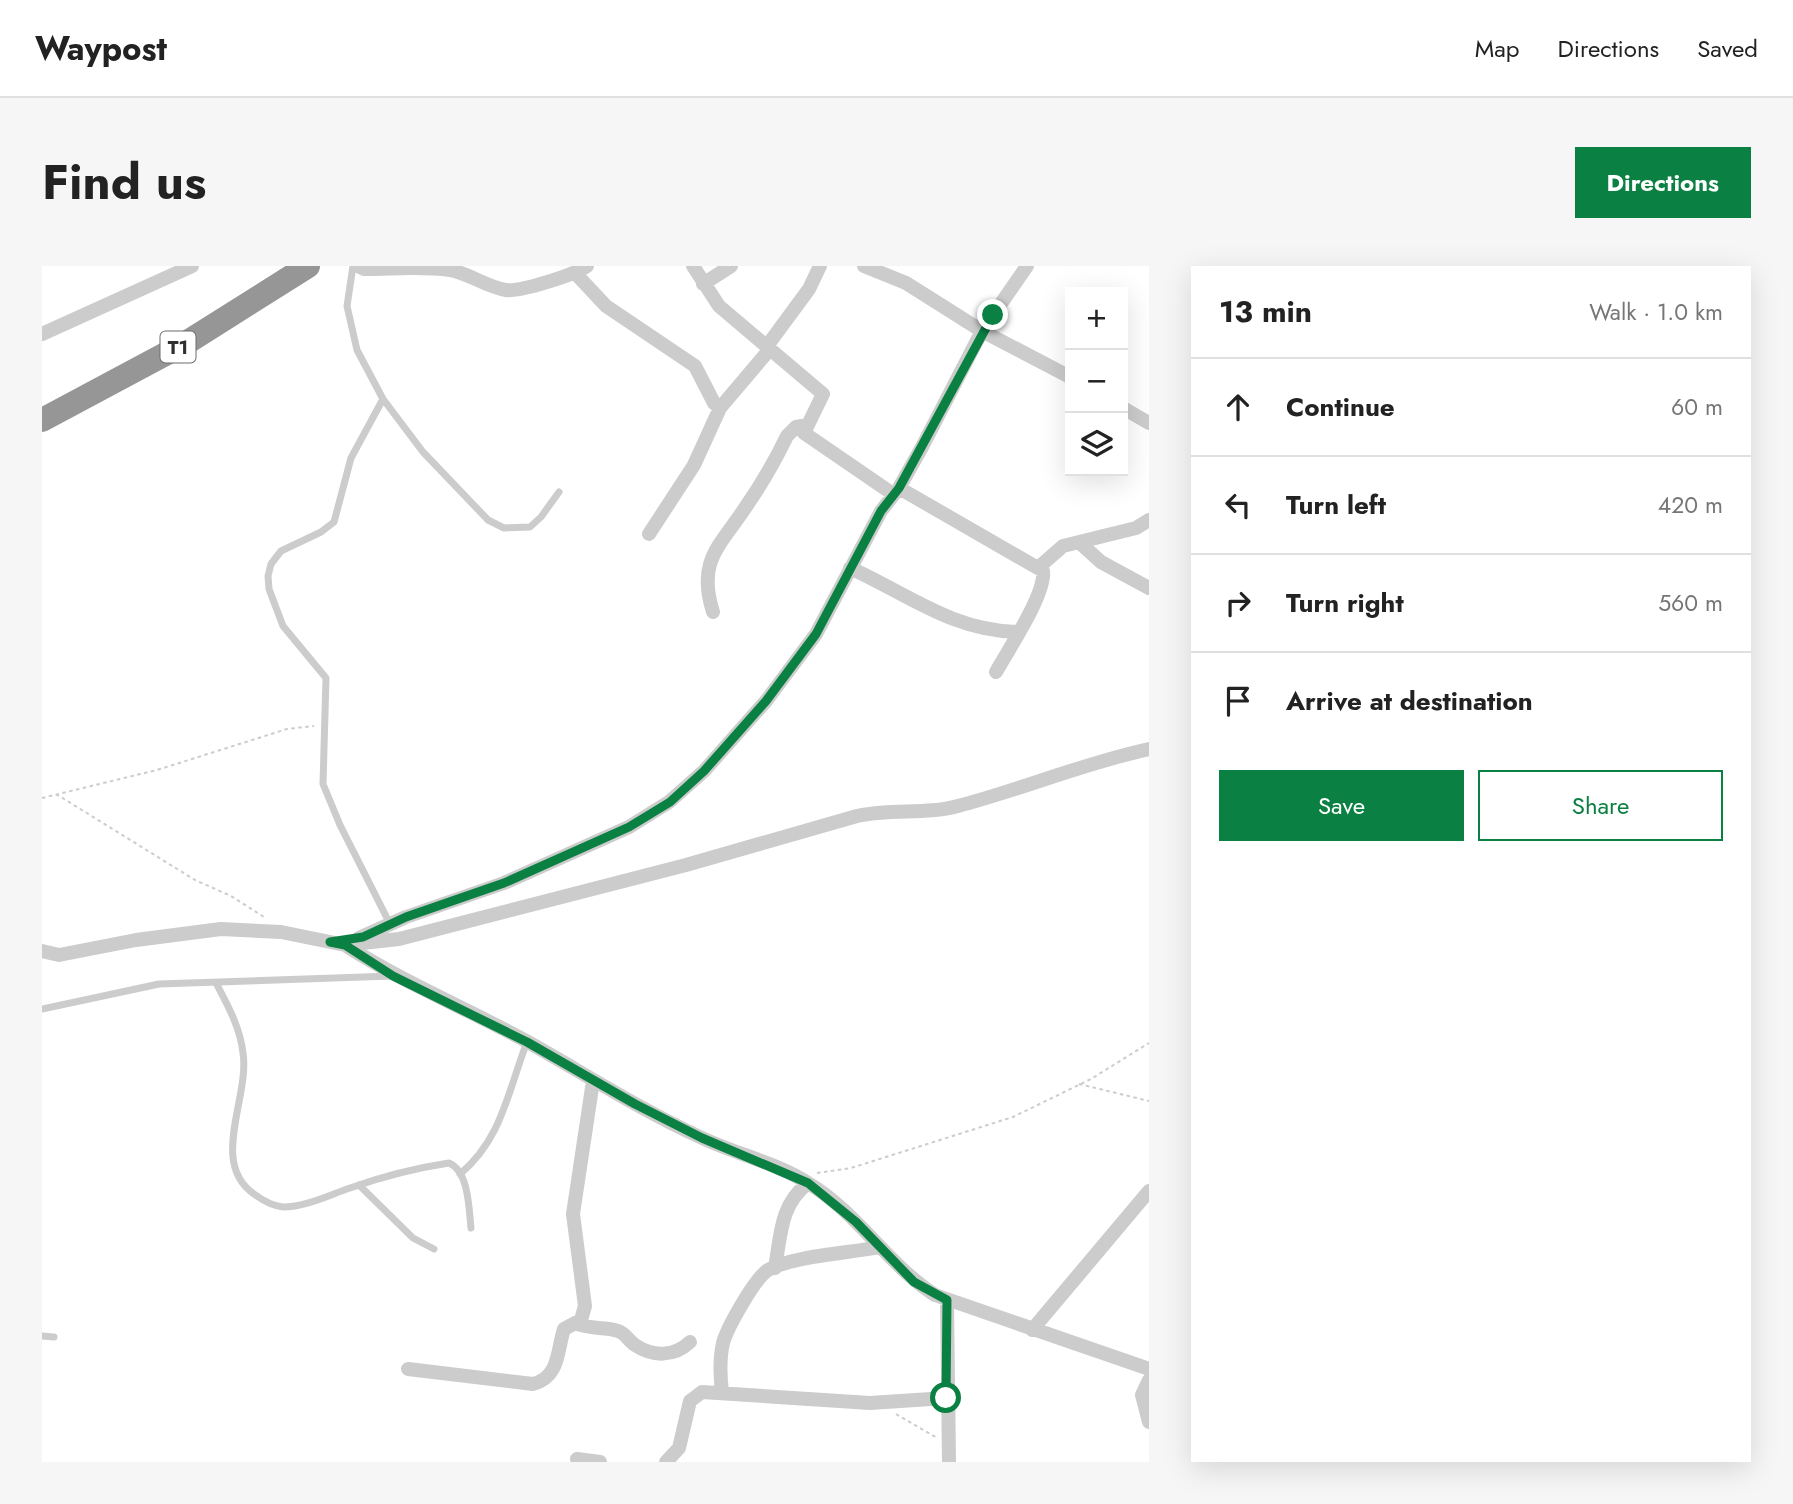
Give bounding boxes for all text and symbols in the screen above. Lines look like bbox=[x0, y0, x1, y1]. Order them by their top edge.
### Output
text: Waypost bbox=[35, 25, 167, 72]
text: Map bbox=[1475, 31, 1520, 66]
text: Directions bbox=[1558, 31, 1659, 66]
text: Saved bbox=[1697, 31, 1758, 66]
text: Find us bbox=[42, 147, 206, 217]
button: Directions bbox=[1575, 147, 1751, 218]
map controls bbox=[1065, 287, 1128, 476]
button: + bbox=[1065, 287, 1128, 350]
text: 13 min bbox=[1219, 290, 1312, 333]
text: Walk · 1.0 km bbox=[1589, 295, 1723, 329]
route end bbox=[977, 299, 1008, 330]
road number: T1 bbox=[160, 332, 196, 362]
button: − bbox=[1065, 350, 1128, 413]
icon: ahead bbox=[1219, 388, 1257, 426]
text: Continue bbox=[1286, 388, 1395, 426]
text: 60 m bbox=[1671, 390, 1723, 424]
button: layers bbox=[1065, 413, 1128, 476]
icon: left bbox=[1219, 486, 1257, 524]
text: Turn left bbox=[1286, 486, 1386, 524]
text: 420 m bbox=[1658, 488, 1723, 522]
icon: right bbox=[1219, 584, 1257, 622]
text: Turn right bbox=[1286, 584, 1404, 622]
text: 560 m bbox=[1658, 586, 1723, 620]
icon: arrive bbox=[1219, 682, 1257, 720]
text: Arrive at destination bbox=[1286, 682, 1533, 720]
button: Save bbox=[1219, 770, 1464, 841]
button: Share bbox=[1478, 770, 1723, 841]
route start bbox=[930, 1382, 961, 1413]

